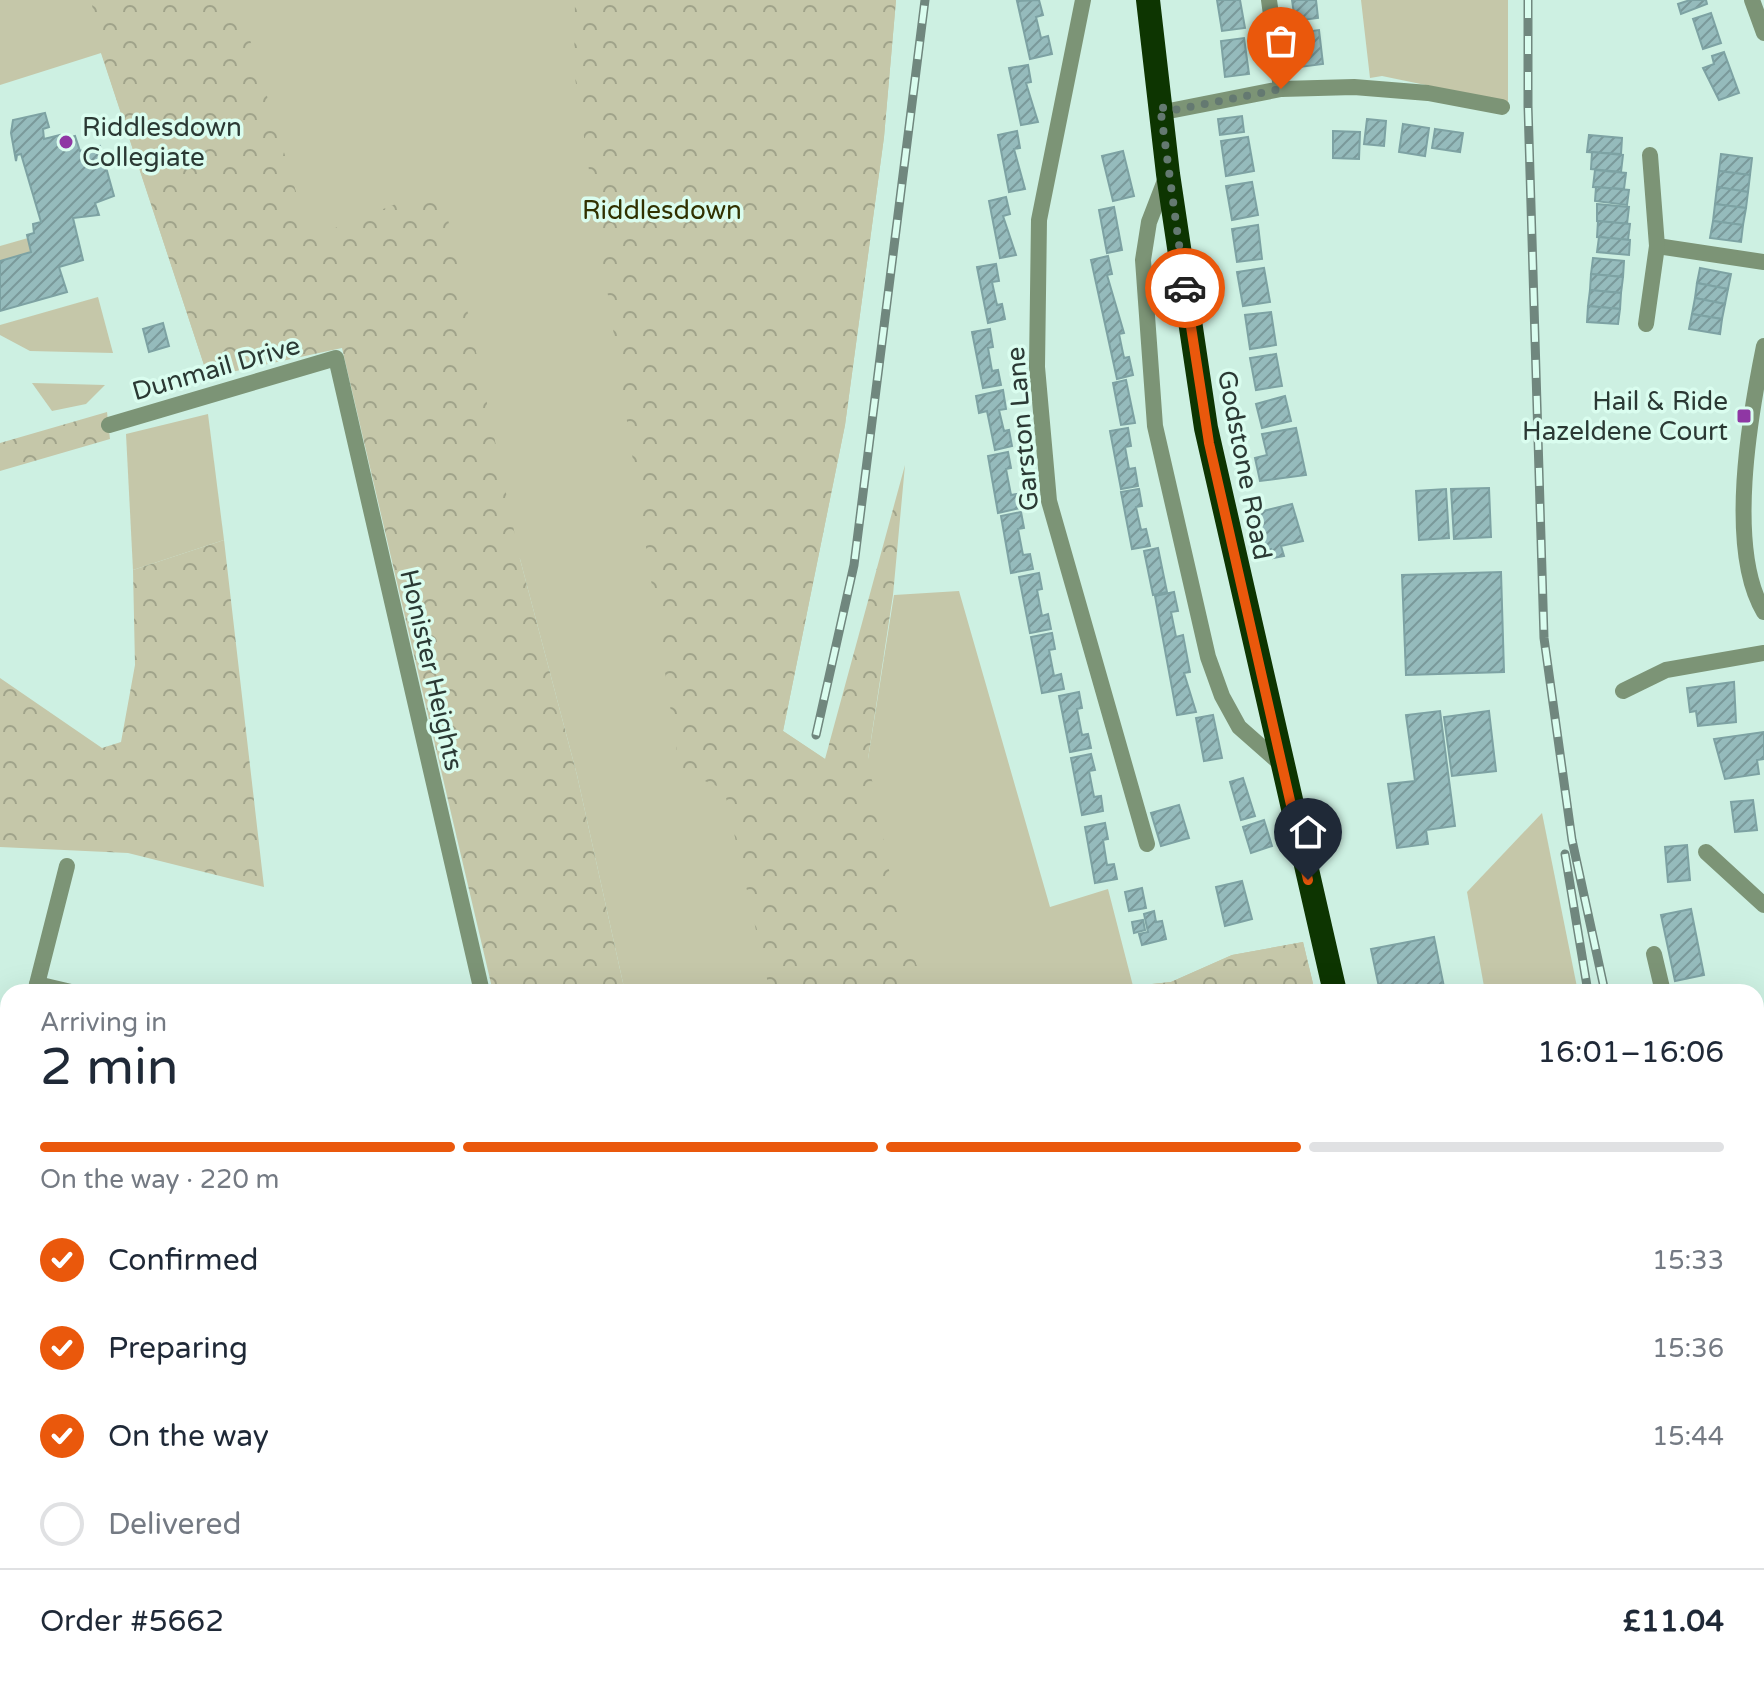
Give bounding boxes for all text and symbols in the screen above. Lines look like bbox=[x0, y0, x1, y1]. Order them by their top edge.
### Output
pin bbox=[1247, 7, 1315, 89]
icon: bag bbox=[1259, 19, 1303, 63]
place label: Riddlesdown Collegiate bbox=[82, 112, 242, 173]
marker: Riddlesdown Collegiate bbox=[57, 133, 75, 151]
park label: Riddlesdown bbox=[582, 195, 742, 226]
courier bbox=[1145, 248, 1225, 328]
icon: car bbox=[1163, 266, 1207, 310]
street label: Dunmail Drive bbox=[129, 330, 304, 407]
street label: Garston Lane bbox=[1000, 345, 1045, 512]
street label: Godstone Road bbox=[1211, 368, 1278, 563]
place label: Hail & Ride Hazeldene Court bbox=[1522, 386, 1728, 447]
marker: Hail & Ride Hazeldene Court bbox=[1735, 407, 1753, 425]
street label: Honister Heights bbox=[393, 566, 470, 774]
pin bbox=[1274, 798, 1342, 880]
icon: home bbox=[1286, 810, 1330, 854]
text: Arriving in bbox=[40, 1007, 167, 1038]
text: 16:01–16:06 bbox=[1537, 1034, 1724, 1071]
text: 2 min bbox=[40, 1036, 179, 1099]
text: On the way · 220 m bbox=[40, 1164, 279, 1195]
icon: check bbox=[40, 1238, 84, 1282]
text: Confirmed bbox=[108, 1242, 259, 1279]
text: 15:33 bbox=[1652, 1245, 1724, 1276]
icon: check bbox=[40, 1326, 84, 1370]
text: Preparing bbox=[108, 1330, 248, 1367]
text: 15:36 bbox=[1652, 1333, 1724, 1364]
icon: check bbox=[40, 1414, 84, 1458]
text: On the way bbox=[108, 1418, 269, 1455]
text: 15:44 bbox=[1652, 1421, 1724, 1452]
text: Delivered bbox=[108, 1506, 242, 1543]
text: Order #5662 bbox=[40, 1603, 224, 1640]
text: £11.04 bbox=[1623, 1603, 1724, 1640]

